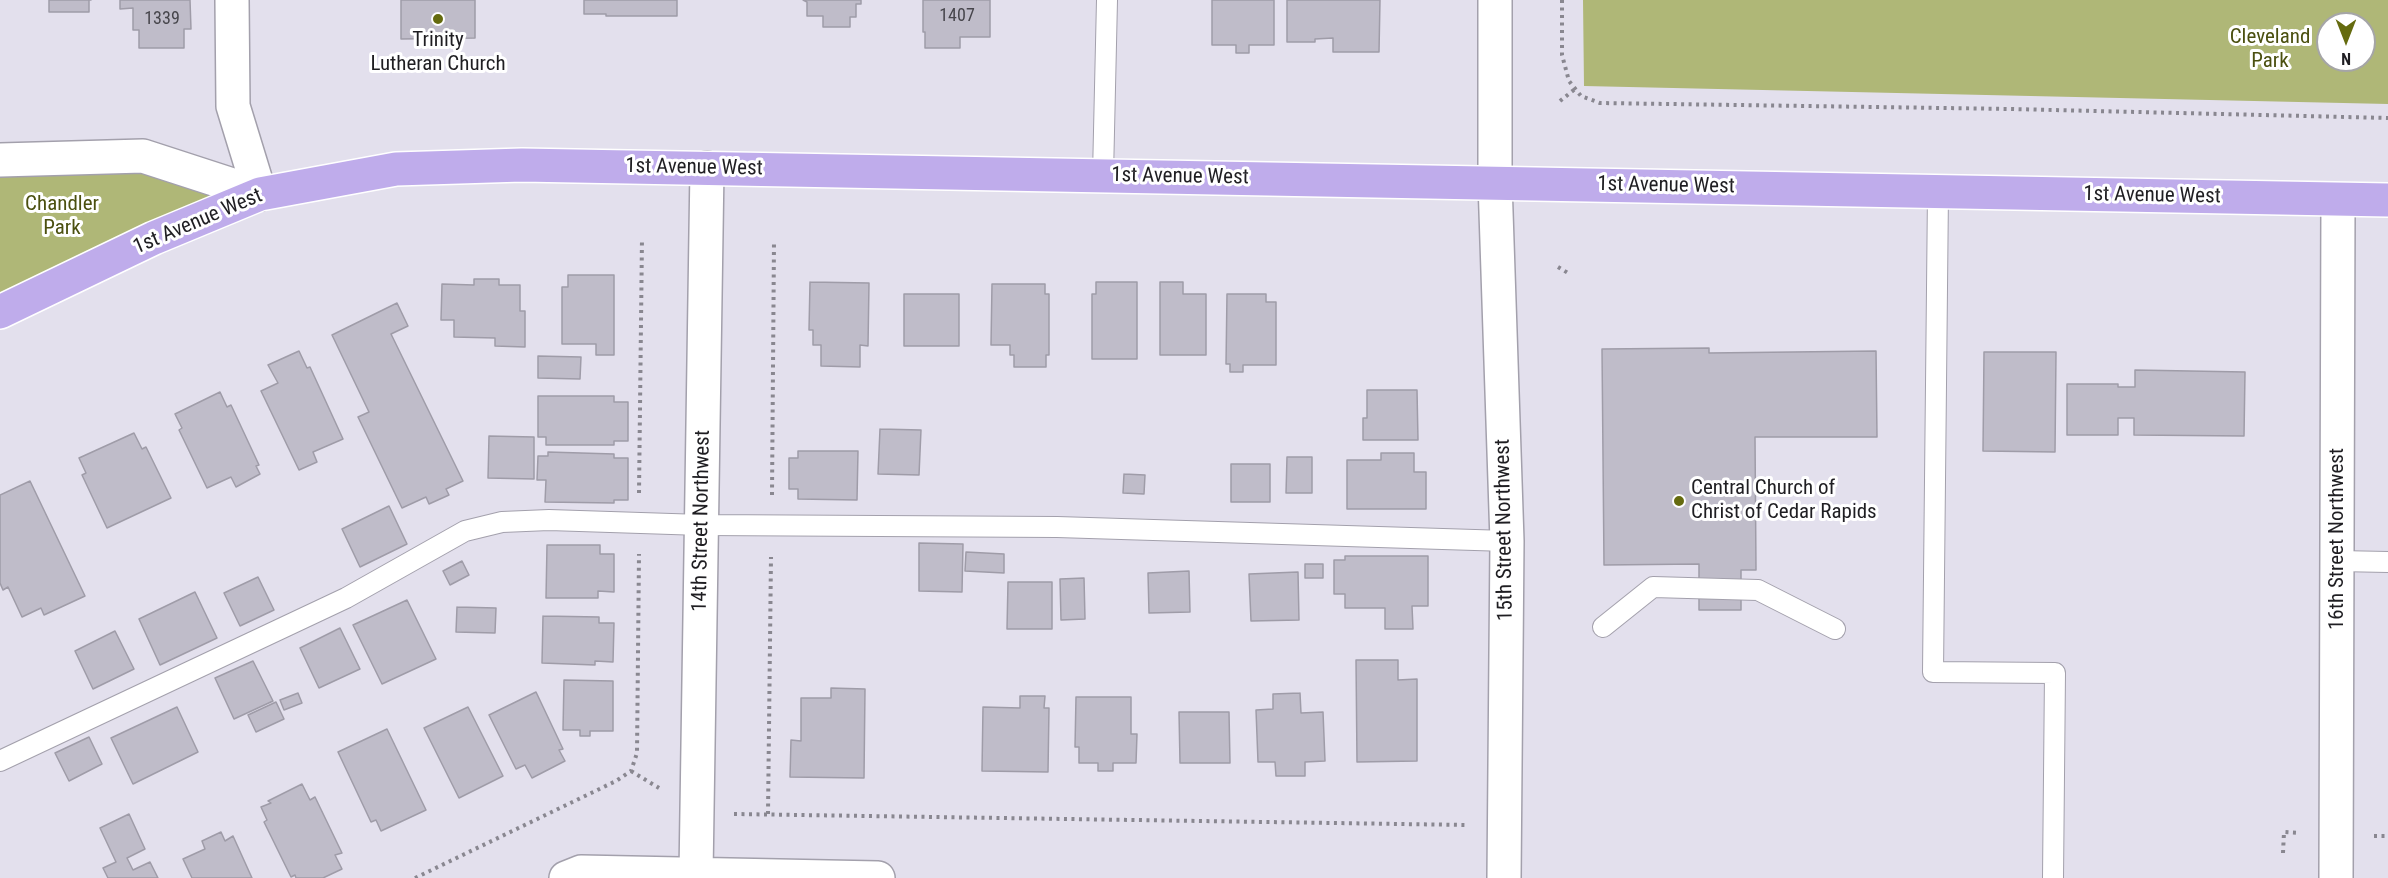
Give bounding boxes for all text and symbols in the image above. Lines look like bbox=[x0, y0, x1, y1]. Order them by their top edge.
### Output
house number: 1407 bbox=[939, 5, 975, 27]
house number: 1339 bbox=[144, 8, 180, 30]
marker: Trinity Lutheran Church bbox=[431, 12, 445, 26]
north arrow bbox=[2316, 12, 2376, 72]
park label: Cleveland Park bbox=[2230, 25, 2310, 75]
place label: Trinity Lutheran Church bbox=[370, 28, 506, 78]
text: N bbox=[2341, 49, 2351, 68]
street label: 1st Avenue West bbox=[625, 154, 763, 182]
street label: 1st Avenue West bbox=[1111, 163, 1249, 191]
street label: 1st Avenue West bbox=[1597, 172, 1735, 200]
street label: 1st Avenue West bbox=[2083, 182, 2221, 210]
street label: 1st Avenue West bbox=[130, 184, 266, 260]
park label: Chandler Park bbox=[25, 192, 99, 242]
street label: 14th Street Northwest bbox=[688, 430, 716, 612]
street label: 15th Street Northwest bbox=[1491, 439, 1519, 621]
street label: 16th Street Northwest bbox=[2325, 448, 2351, 630]
place label: Central Church of Christ of Cedar Rapids bbox=[1691, 476, 1877, 526]
marker: Central Church of Christ of Cedar Rapids bbox=[1672, 494, 1686, 508]

